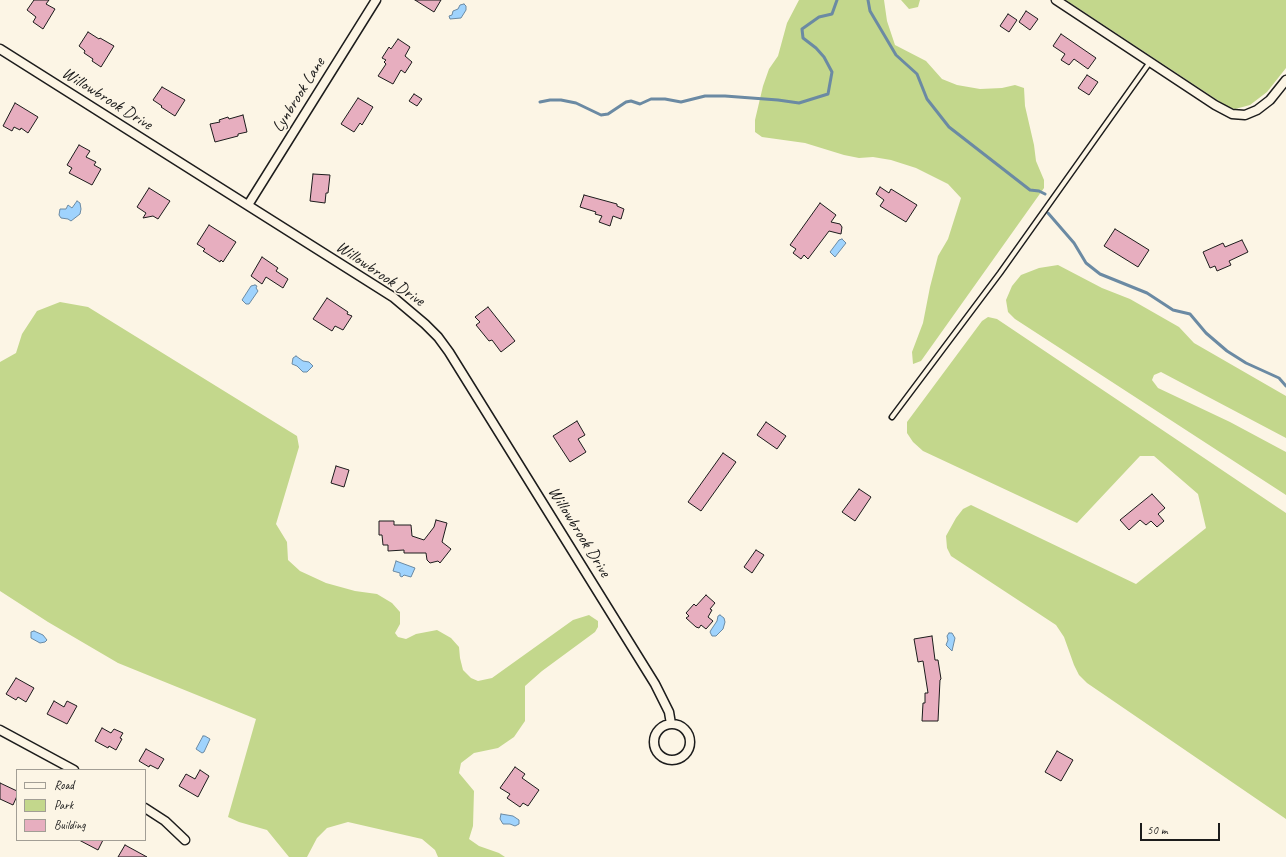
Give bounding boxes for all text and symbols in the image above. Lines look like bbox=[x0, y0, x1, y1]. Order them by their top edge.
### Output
street label: Lynbrook Lane bbox=[268, 54, 330, 136]
street label: Willowbrook Drive bbox=[58, 63, 156, 135]
street label: Willowbrook Drive bbox=[332, 237, 428, 311]
street label: Willowbrook Drive bbox=[543, 483, 615, 581]
legend bbox=[16, 769, 146, 841]
text: Road bbox=[54, 777, 74, 793]
text: Park bbox=[54, 797, 73, 813]
scale bar bbox=[1142, 815, 1222, 841]
text: Building bbox=[54, 817, 86, 833]
text: 50 m bbox=[1147, 822, 1167, 838]

